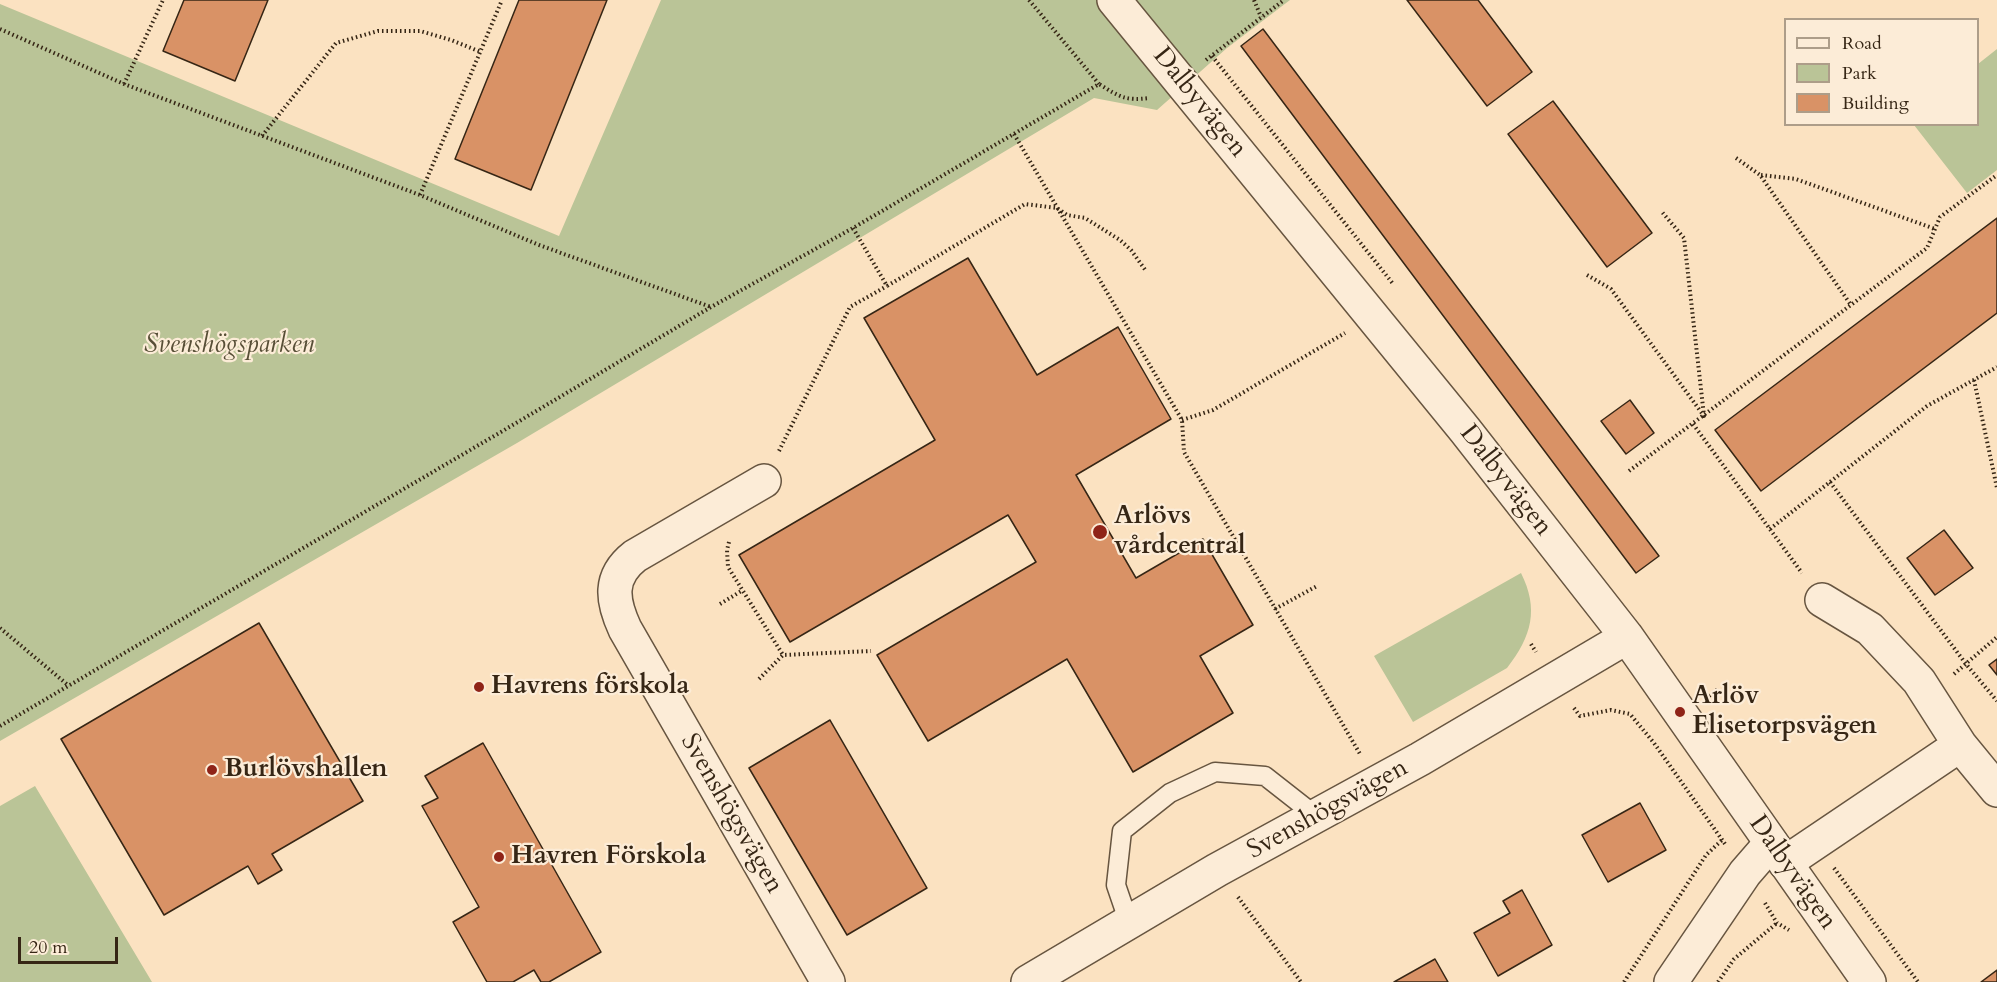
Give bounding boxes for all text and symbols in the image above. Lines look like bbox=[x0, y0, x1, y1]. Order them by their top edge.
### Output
legend bbox=[1784, 18, 1979, 126]
text: Road bbox=[1842, 31, 1882, 56]
street label: Dalbyvägen bbox=[1145, 42, 1253, 164]
text: Park bbox=[1842, 61, 1877, 86]
text: Building bbox=[1842, 91, 1909, 116]
park label: Svenshögsparken bbox=[144, 330, 314, 362]
street label: Dalbyvägen bbox=[1452, 419, 1558, 543]
place label: Arlövs vårdcentral bbox=[1114, 501, 1246, 562]
marker: Arlövs vårdcentral bbox=[1091, 523, 1109, 541]
place label: Havrens förskola bbox=[491, 671, 689, 703]
marker: Havrens förskola bbox=[472, 680, 486, 694]
place label: Arlöv Elisetorpsvägen bbox=[1692, 681, 1877, 742]
marker: Arlöv Elisetorpsvägen bbox=[1673, 705, 1687, 719]
street label: Svenshögsvägen bbox=[673, 729, 789, 899]
street label: Svenshögsvägen bbox=[1242, 753, 1414, 867]
place label: Burlövshallen bbox=[224, 754, 388, 786]
marker: Burlövshallen bbox=[205, 763, 219, 777]
street label: Dalbyvägen bbox=[1741, 810, 1843, 936]
place label: Havren Förskola bbox=[511, 841, 706, 873]
marker: Havren Förskola bbox=[492, 850, 506, 864]
scale bar bbox=[21, 925, 122, 963]
text: 20 m bbox=[29, 935, 68, 960]

